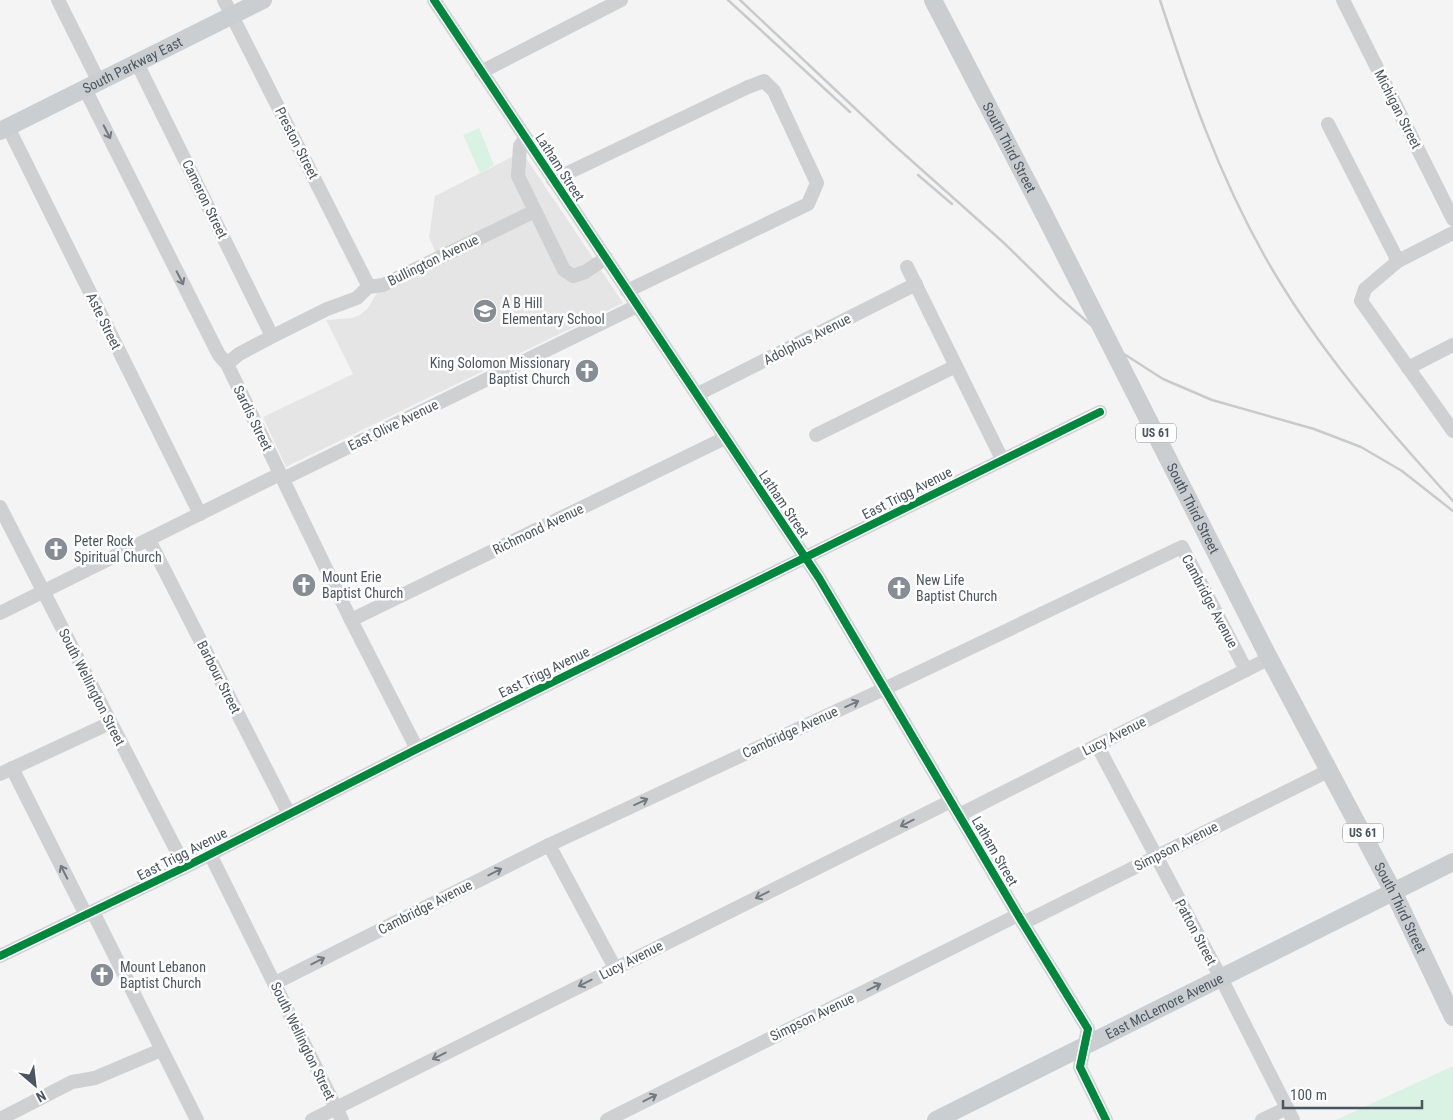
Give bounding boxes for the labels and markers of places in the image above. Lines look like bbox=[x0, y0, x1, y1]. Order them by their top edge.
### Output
place label: A B Hill Elementary School bbox=[502, 295, 605, 327]
school or university icon: A B Hill Elementary School bbox=[472, 298, 498, 324]
place label: King Solomon Missionary Baptist Church bbox=[430, 355, 570, 387]
church icon: King Solomon Missionary Baptist Church bbox=[574, 358, 600, 384]
place label: Peter Rock Spiritual Church bbox=[74, 533, 162, 565]
church icon: Peter Rock Spiritual Church bbox=[43, 536, 69, 562]
place label: Mount Erie Baptist Church bbox=[322, 569, 403, 601]
church icon: Mount Erie Baptist Church bbox=[291, 572, 317, 598]
place label: New Life Baptist Church bbox=[916, 572, 997, 604]
church icon: New Life Baptist Church bbox=[886, 575, 912, 601]
place label: Mount Lebanon Baptist Church bbox=[120, 959, 206, 991]
church icon: Mount Lebanon Baptist Church bbox=[89, 962, 115, 988]

